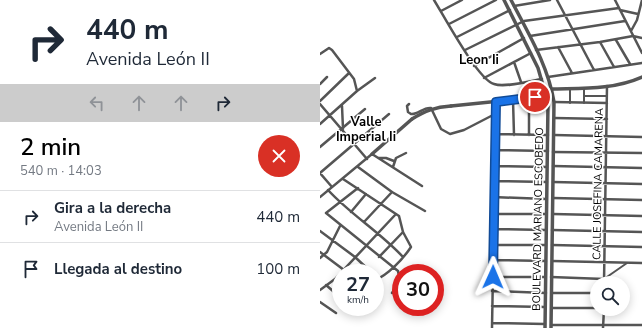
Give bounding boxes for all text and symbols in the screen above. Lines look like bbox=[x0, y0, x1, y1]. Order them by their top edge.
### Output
text: 440 m bbox=[86, 11, 169, 49]
icon: right bbox=[20, 16, 72, 68]
text: Avenida León II bbox=[86, 47, 210, 71]
district label: Leon Ii bbox=[459, 51, 499, 69]
pin bbox=[518, 80, 552, 114]
icon: arrive bbox=[524, 86, 546, 108]
icon: left bbox=[86, 92, 108, 114]
icon: ahead bbox=[128, 92, 150, 114]
icon: ahead bbox=[170, 92, 192, 114]
icon: right bbox=[212, 92, 234, 114]
street label: CALLE JOSEFINA CAMARENA bbox=[589, 108, 607, 260]
district label: Valle Imperial Ii bbox=[336, 113, 396, 146]
street label: BOULEVARD MARIANO ESCOBEDO bbox=[529, 127, 547, 311]
text: 2 min bbox=[20, 131, 81, 163]
button: close bbox=[258, 135, 300, 177]
text: 540 m · 14:03 bbox=[20, 162, 102, 180]
text: Gira a la derecha bbox=[54, 198, 171, 218]
icon: right bbox=[20, 206, 42, 228]
text: 440 m bbox=[256, 207, 300, 227]
text: Avenida León II bbox=[54, 218, 143, 236]
position arrow bbox=[472, 256, 514, 298]
icon: arrive bbox=[20, 258, 42, 280]
text: Llegada al destino bbox=[54, 259, 182, 279]
text: 100 m bbox=[256, 259, 300, 279]
speed limit sign: 30 bbox=[392, 264, 444, 316]
text: 27 bbox=[346, 271, 370, 298]
map controls bbox=[590, 276, 630, 316]
button: search bbox=[590, 276, 630, 316]
text: km/h bbox=[347, 293, 369, 307]

